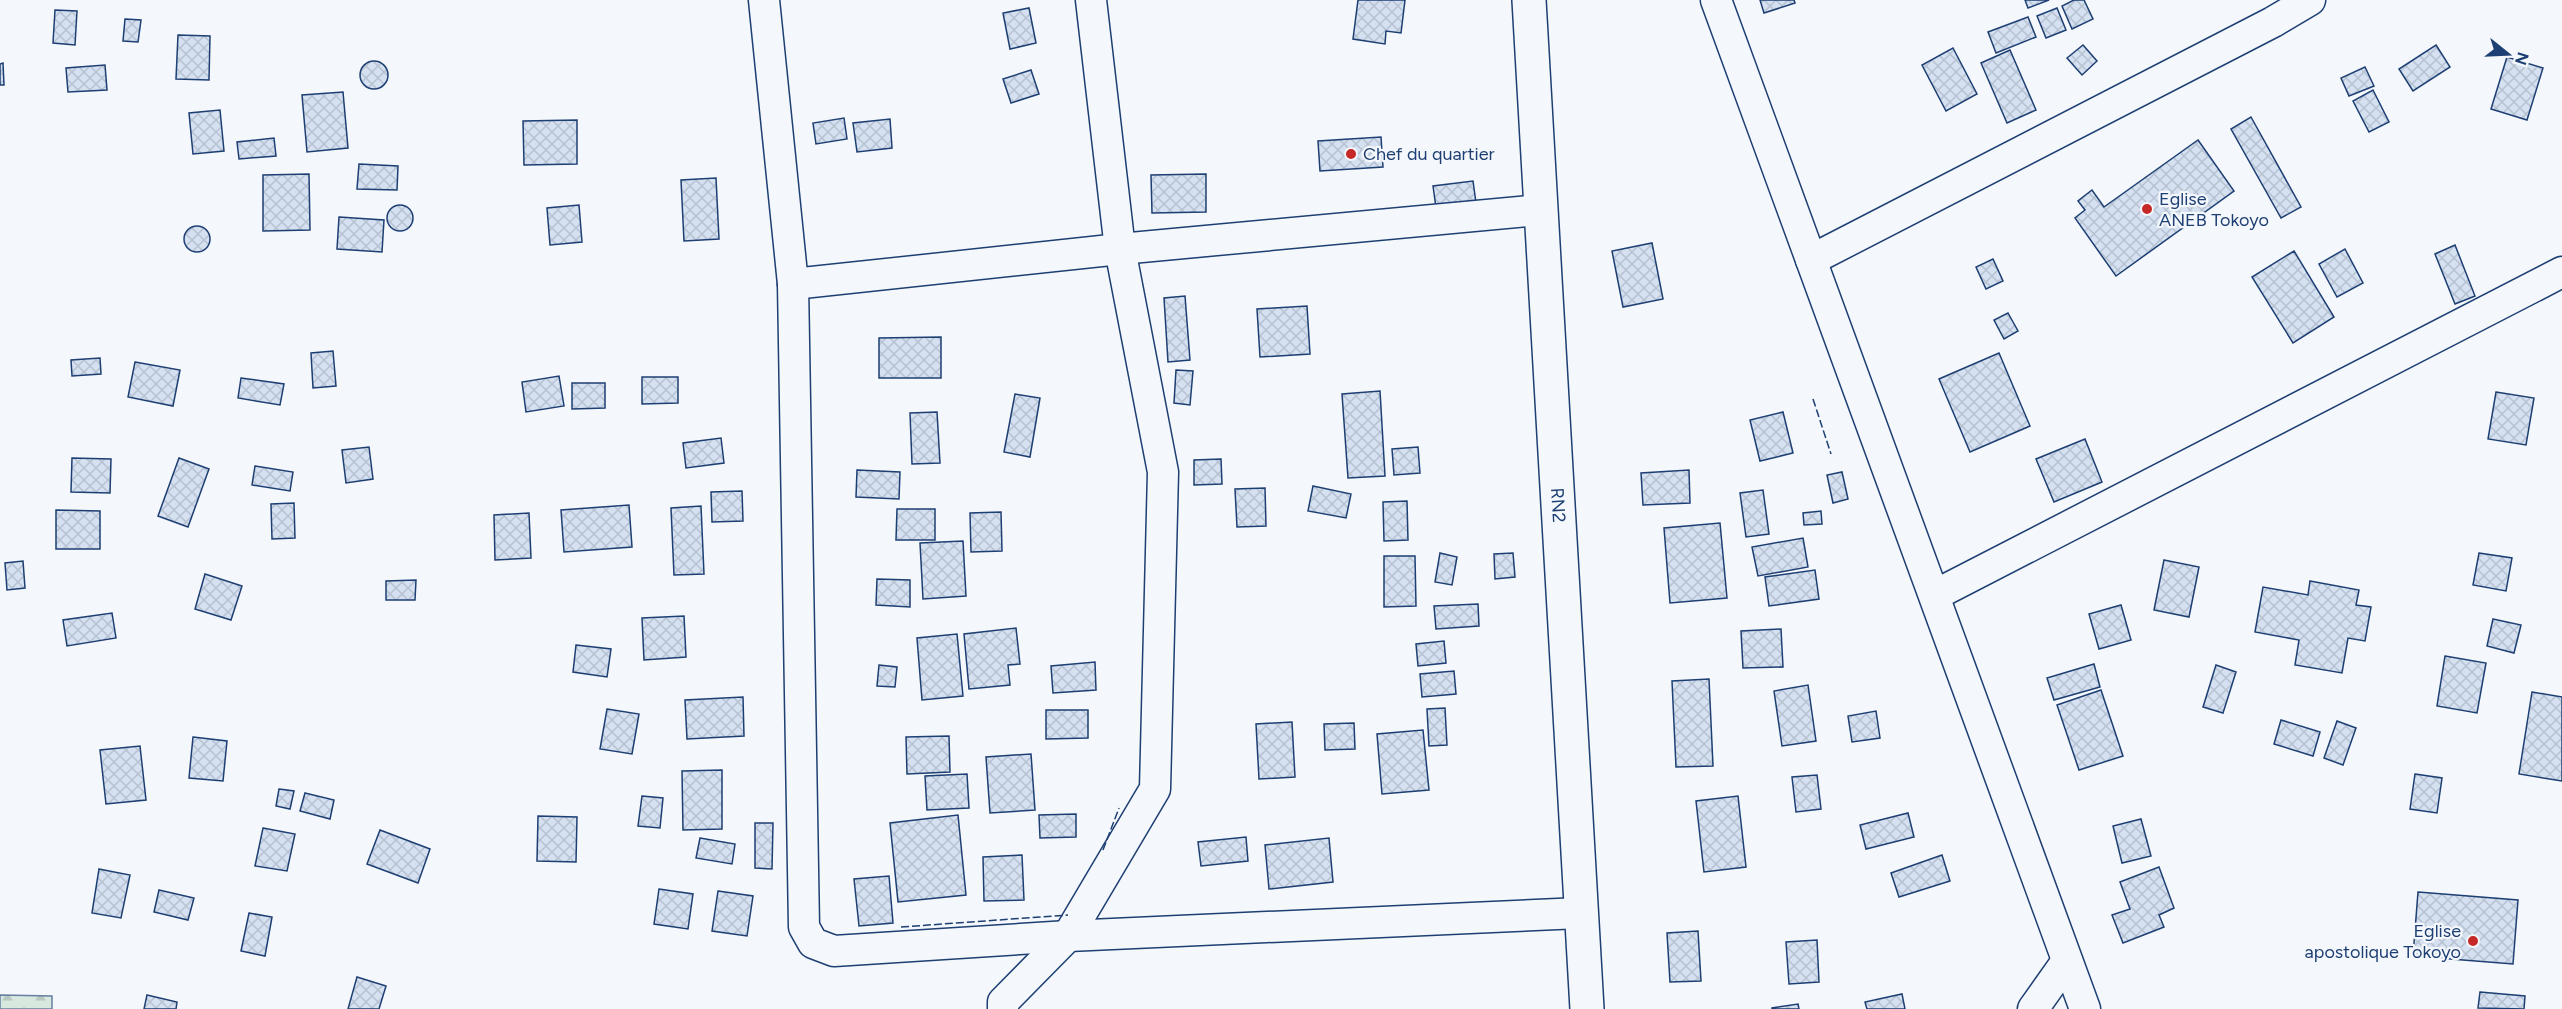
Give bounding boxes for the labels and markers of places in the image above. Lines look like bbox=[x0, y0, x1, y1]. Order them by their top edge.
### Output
place label: Chef du quartier bbox=[1363, 143, 1495, 165]
marker: Chef du quartier bbox=[1344, 147, 1358, 161]
place label: Eglise ANEB Tokoyo bbox=[2159, 188, 2269, 231]
marker: Eglise ANEB Tokoyo bbox=[2140, 202, 2154, 216]
place label: Eglise apostolique Tokoyo bbox=[2305, 920, 2461, 963]
marker: Eglise apostolique Tokoyo bbox=[2466, 934, 2480, 948]

